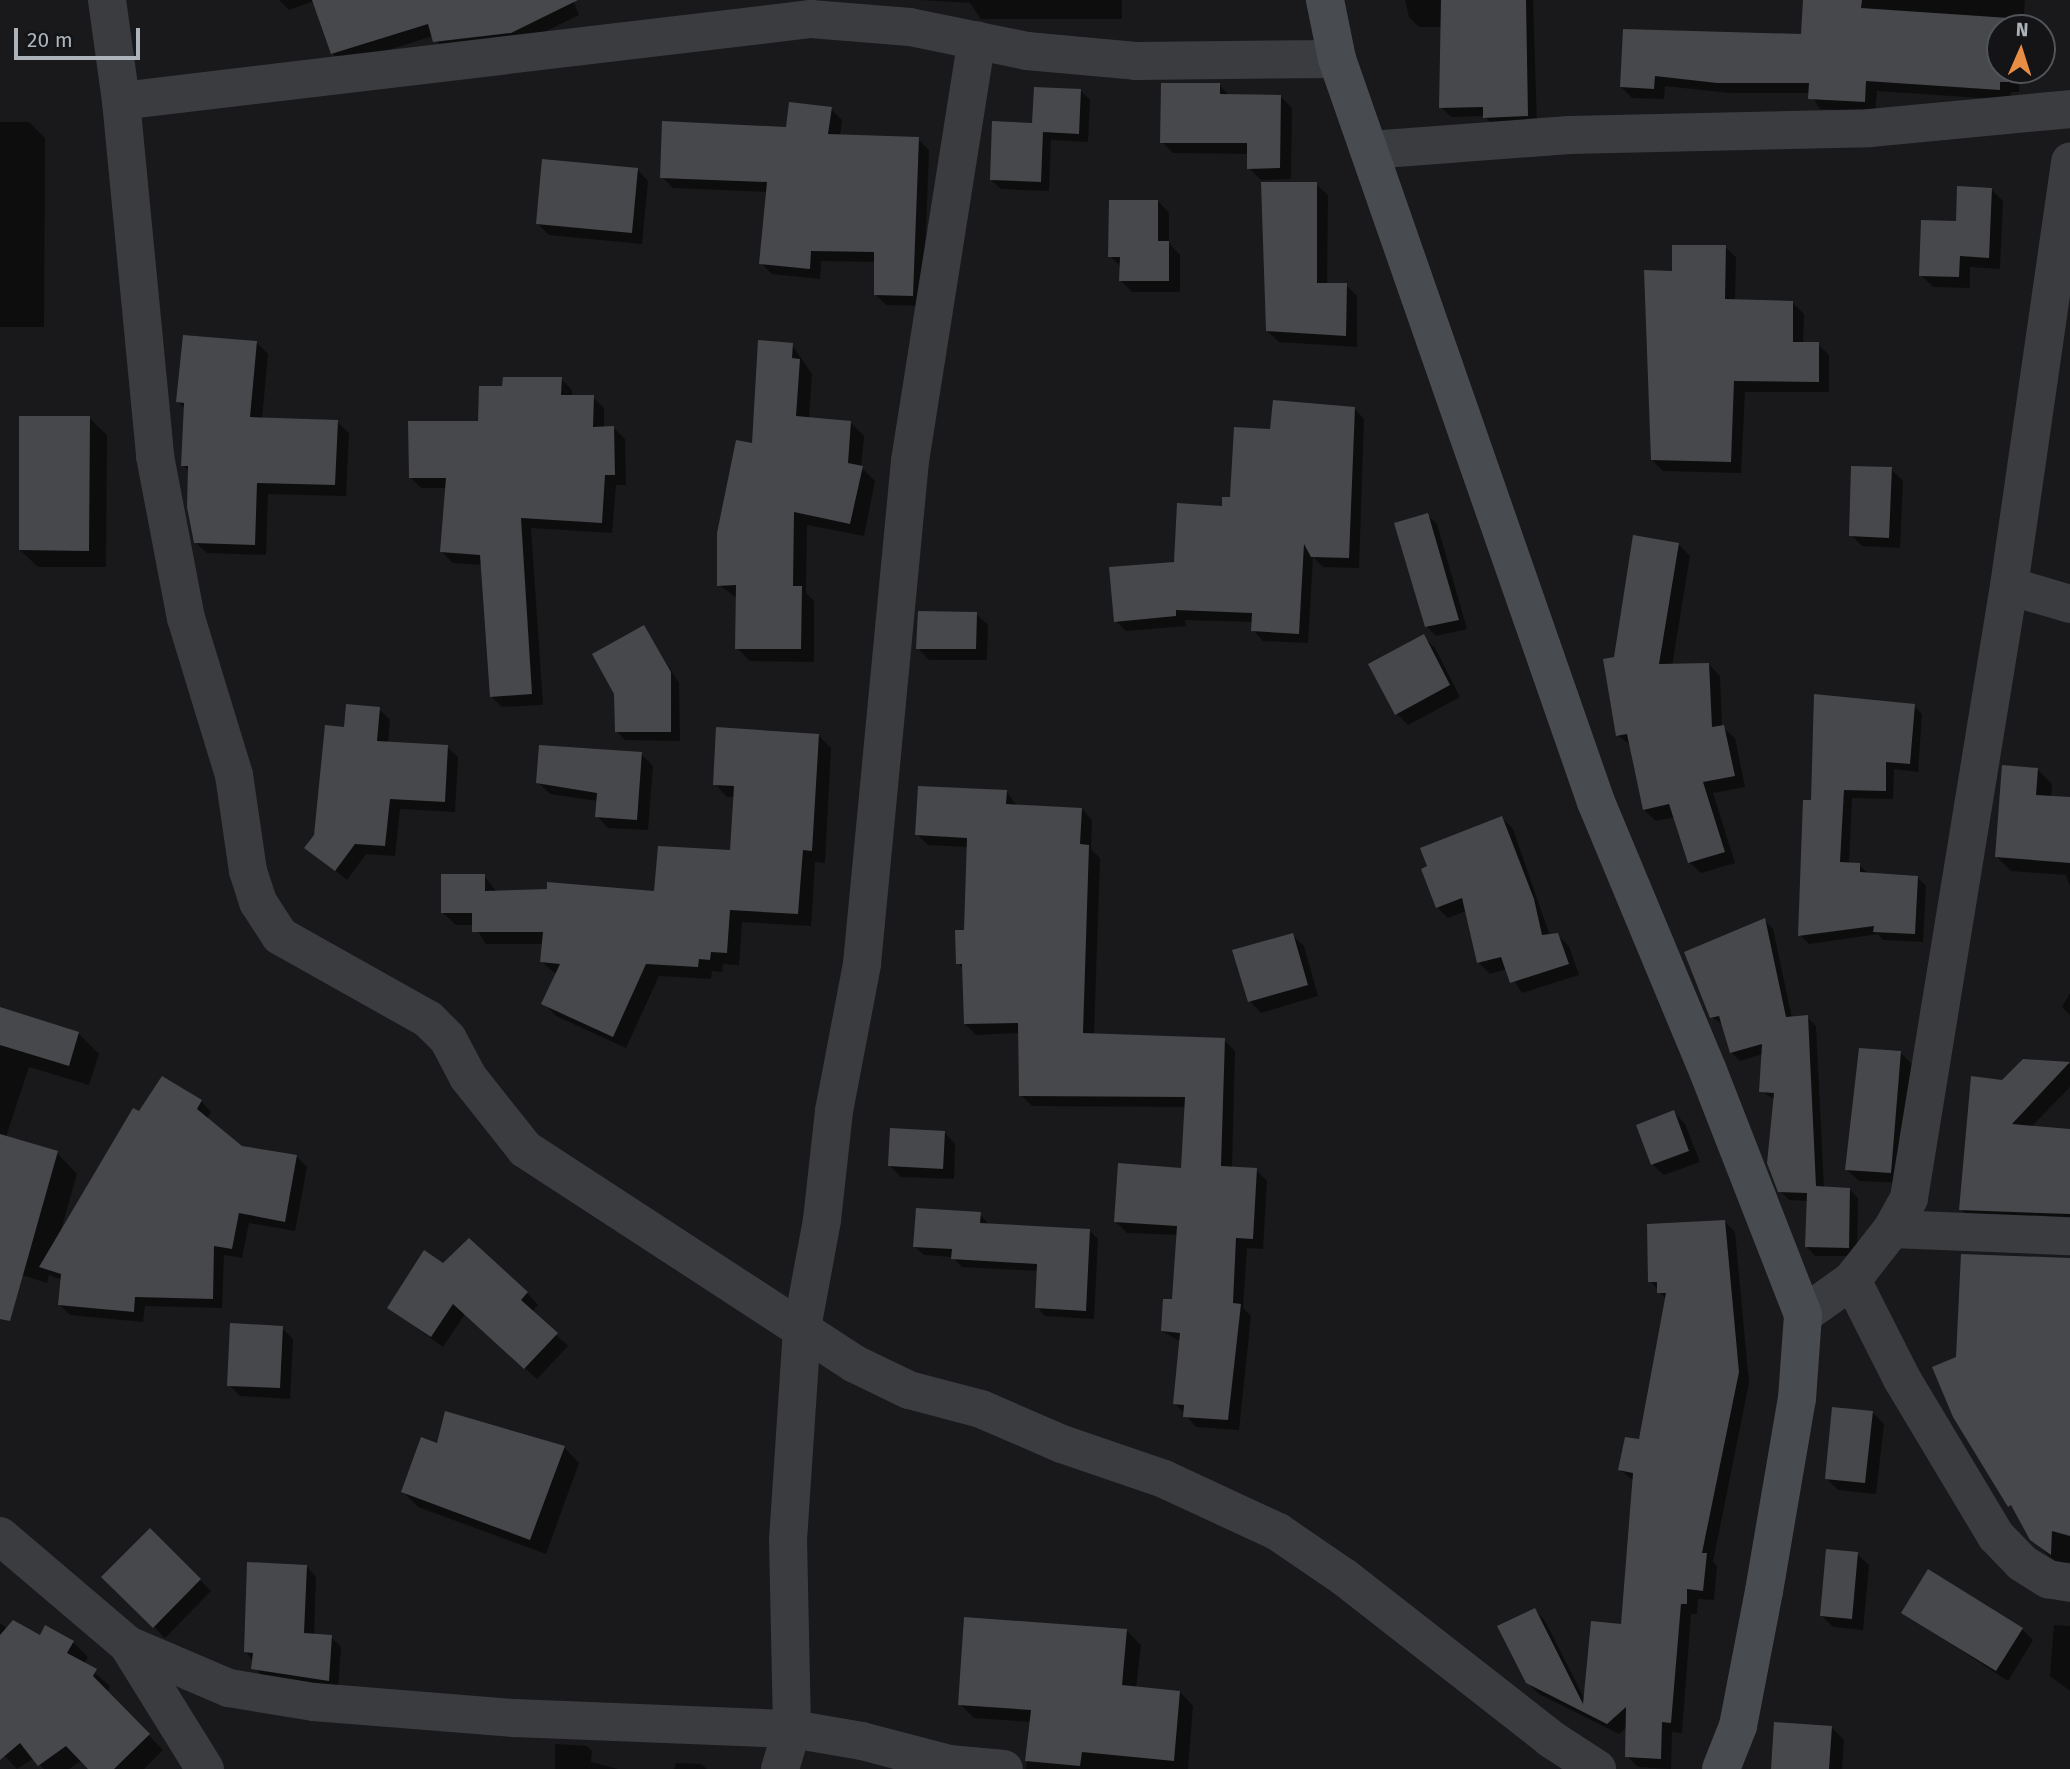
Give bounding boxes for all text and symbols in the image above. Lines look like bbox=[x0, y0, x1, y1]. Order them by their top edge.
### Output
scale bar bbox=[18, 14, 144, 58]
north arrow bbox=[1986, 14, 2056, 84]
text: N bbox=[2015, 18, 2029, 41]
text: 20 m bbox=[27, 27, 73, 53]

